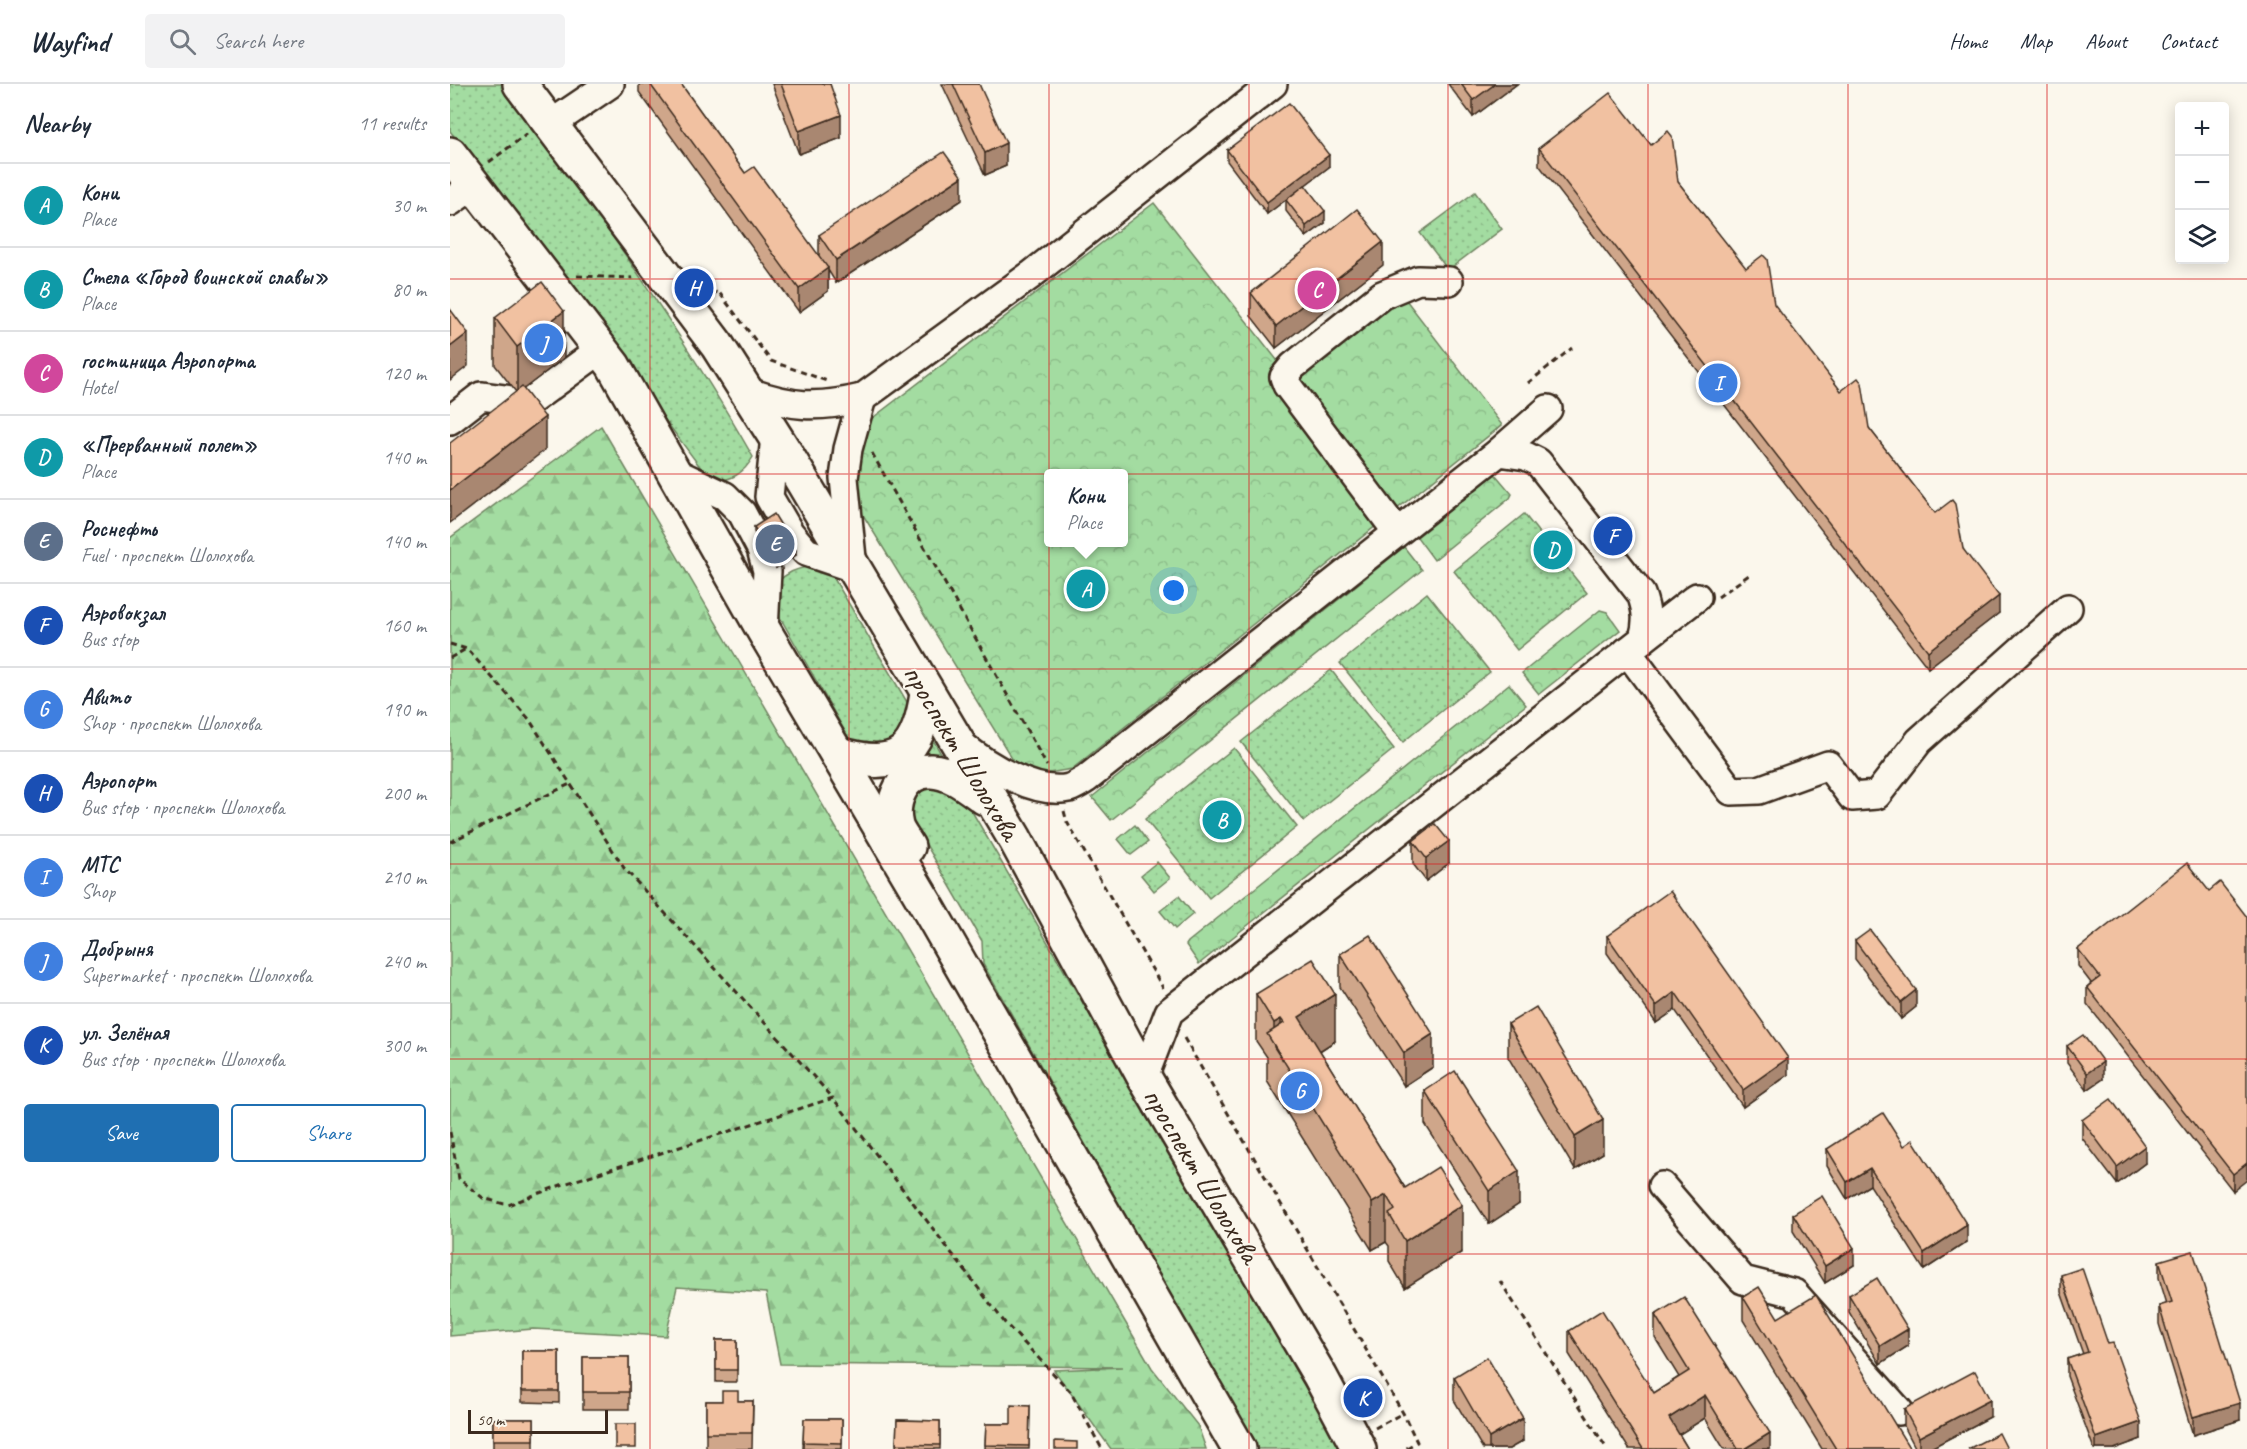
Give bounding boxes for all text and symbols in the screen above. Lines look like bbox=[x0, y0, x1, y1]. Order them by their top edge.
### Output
search box bbox=[145, 14, 565, 68]
text: Wayfind bbox=[30, 24, 109, 59]
icon: search bbox=[166, 25, 199, 58]
text: Search here bbox=[214, 27, 303, 55]
text: Home bbox=[1949, 28, 1987, 54]
text: Map bbox=[2020, 28, 2052, 54]
text: About bbox=[2085, 28, 2127, 54]
text: Contact bbox=[2160, 28, 2217, 54]
map controls bbox=[2175, 102, 2229, 264]
button: + bbox=[2175, 102, 2229, 156]
text: Nearby bbox=[24, 107, 89, 140]
text: 11 results bbox=[358, 111, 426, 136]
button: − bbox=[2175, 156, 2229, 210]
text: Кони bbox=[81, 179, 119, 207]
text: A bbox=[38, 193, 49, 218]
text: 30 m bbox=[392, 193, 426, 218]
text: Place bbox=[81, 207, 116, 232]
button: layers bbox=[2175, 210, 2229, 264]
text: Стела «Город воинской славы» bbox=[81, 263, 328, 291]
pin: H bbox=[674, 266, 714, 310]
pin: C bbox=[1298, 268, 1336, 312]
text: B bbox=[38, 277, 49, 302]
text: 80 m bbox=[392, 277, 426, 302]
text: Place bbox=[81, 291, 116, 316]
pin: J bbox=[524, 320, 563, 366]
text: гостиница Аэропорта bbox=[81, 347, 255, 375]
pin: I bbox=[1698, 360, 1738, 406]
text: C bbox=[39, 361, 48, 386]
text: 120 m bbox=[383, 361, 426, 386]
text: Hotel bbox=[81, 375, 116, 400]
text: «Пpepвaнный пoлeт» bbox=[81, 431, 257, 459]
text: D bbox=[38, 445, 49, 470]
text: 140 m bbox=[383, 445, 426, 470]
text: Place bbox=[81, 459, 116, 484]
popup bbox=[1044, 469, 1128, 547]
text: Кони bbox=[1067, 482, 1105, 510]
text: Place bbox=[1067, 510, 1102, 535]
pin: F bbox=[1594, 514, 1632, 558]
text: Роснефть bbox=[81, 515, 157, 543]
pin: E bbox=[756, 522, 794, 566]
pin: D bbox=[1534, 528, 1572, 572]
text: E bbox=[38, 529, 49, 554]
text: 140 m bbox=[383, 529, 426, 554]
text: Fuel · проспект Шолохова bbox=[81, 543, 253, 568]
pin: A bbox=[1066, 566, 1106, 612]
your location bbox=[1159, 576, 1188, 605]
text: Аэровокзал bbox=[81, 599, 165, 627]
text: F bbox=[39, 613, 48, 638]
text: 160 m bbox=[383, 613, 426, 638]
text: Bus stop bbox=[81, 627, 139, 652]
street label: проспект Шолохова bbox=[895, 657, 1031, 849]
text: Авито bbox=[81, 683, 130, 711]
text: G bbox=[39, 697, 48, 722]
text: 190 m bbox=[383, 697, 426, 722]
text: Shop · проспект Шолохова bbox=[81, 711, 261, 736]
text: Аэропорт bbox=[81, 767, 155, 795]
text: H bbox=[38, 781, 49, 806]
text: 200 m bbox=[383, 781, 426, 806]
text: Bus stop · проспект Шолохова bbox=[81, 795, 284, 820]
pin: B bbox=[1202, 798, 1242, 842]
text: МТС bbox=[81, 851, 119, 879]
text: I bbox=[39, 865, 48, 890]
text: 210 m bbox=[383, 865, 426, 890]
text: Shop bbox=[81, 879, 115, 904]
text: Добрыня bbox=[81, 935, 152, 963]
text: J bbox=[40, 949, 47, 974]
text: 240 m bbox=[383, 949, 426, 974]
text: Supermarket · проспект Шолохова bbox=[81, 963, 312, 988]
text: ул. Зелёная bbox=[81, 1019, 169, 1047]
text: K bbox=[38, 1033, 49, 1058]
text: 300 m bbox=[383, 1033, 426, 1058]
text: Bus stop · проспект Шолохова bbox=[81, 1047, 284, 1072]
pin: G bbox=[1280, 1068, 1320, 1114]
street label: проспект Шолохова bbox=[1135, 1080, 1271, 1272]
button: Save bbox=[24, 1104, 219, 1162]
button: Share bbox=[231, 1104, 426, 1162]
pin: K bbox=[1344, 1376, 1382, 1420]
scale bar bbox=[468, 1407, 608, 1434]
text: 50 m bbox=[477, 1410, 504, 1430]

